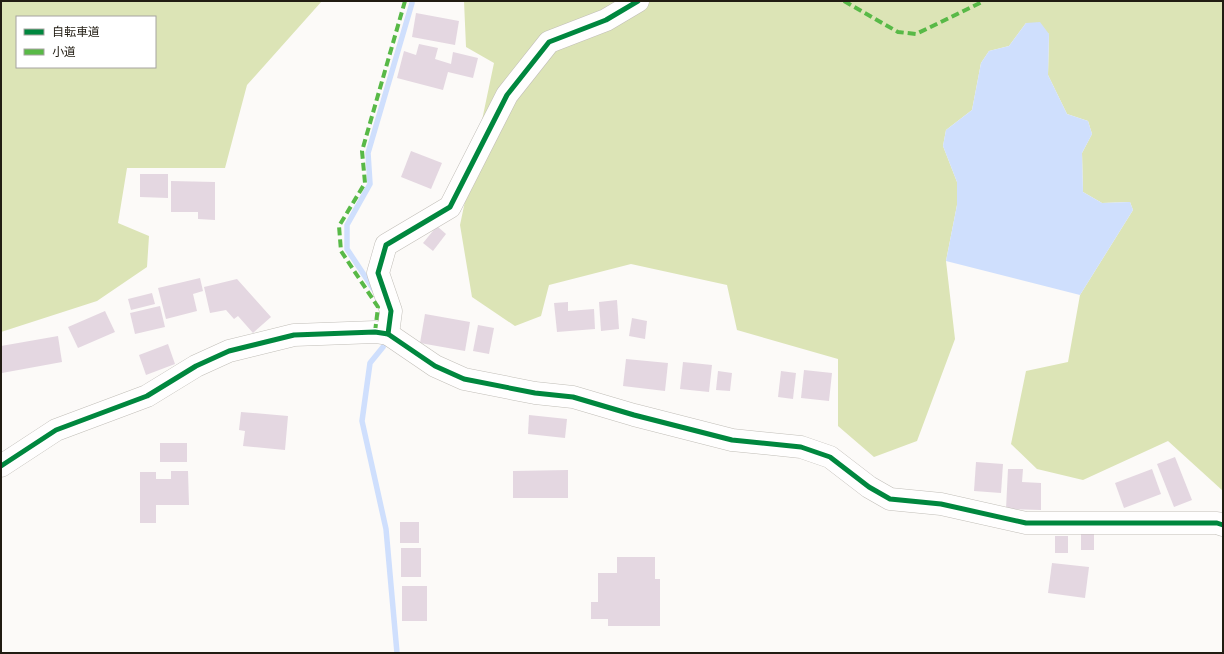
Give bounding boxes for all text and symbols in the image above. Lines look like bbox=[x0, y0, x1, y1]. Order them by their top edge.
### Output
legend bbox=[16, 16, 156, 68]
text: 自転車道 bbox=[52, 24, 100, 41]
text: 小道 bbox=[52, 44, 76, 61]

